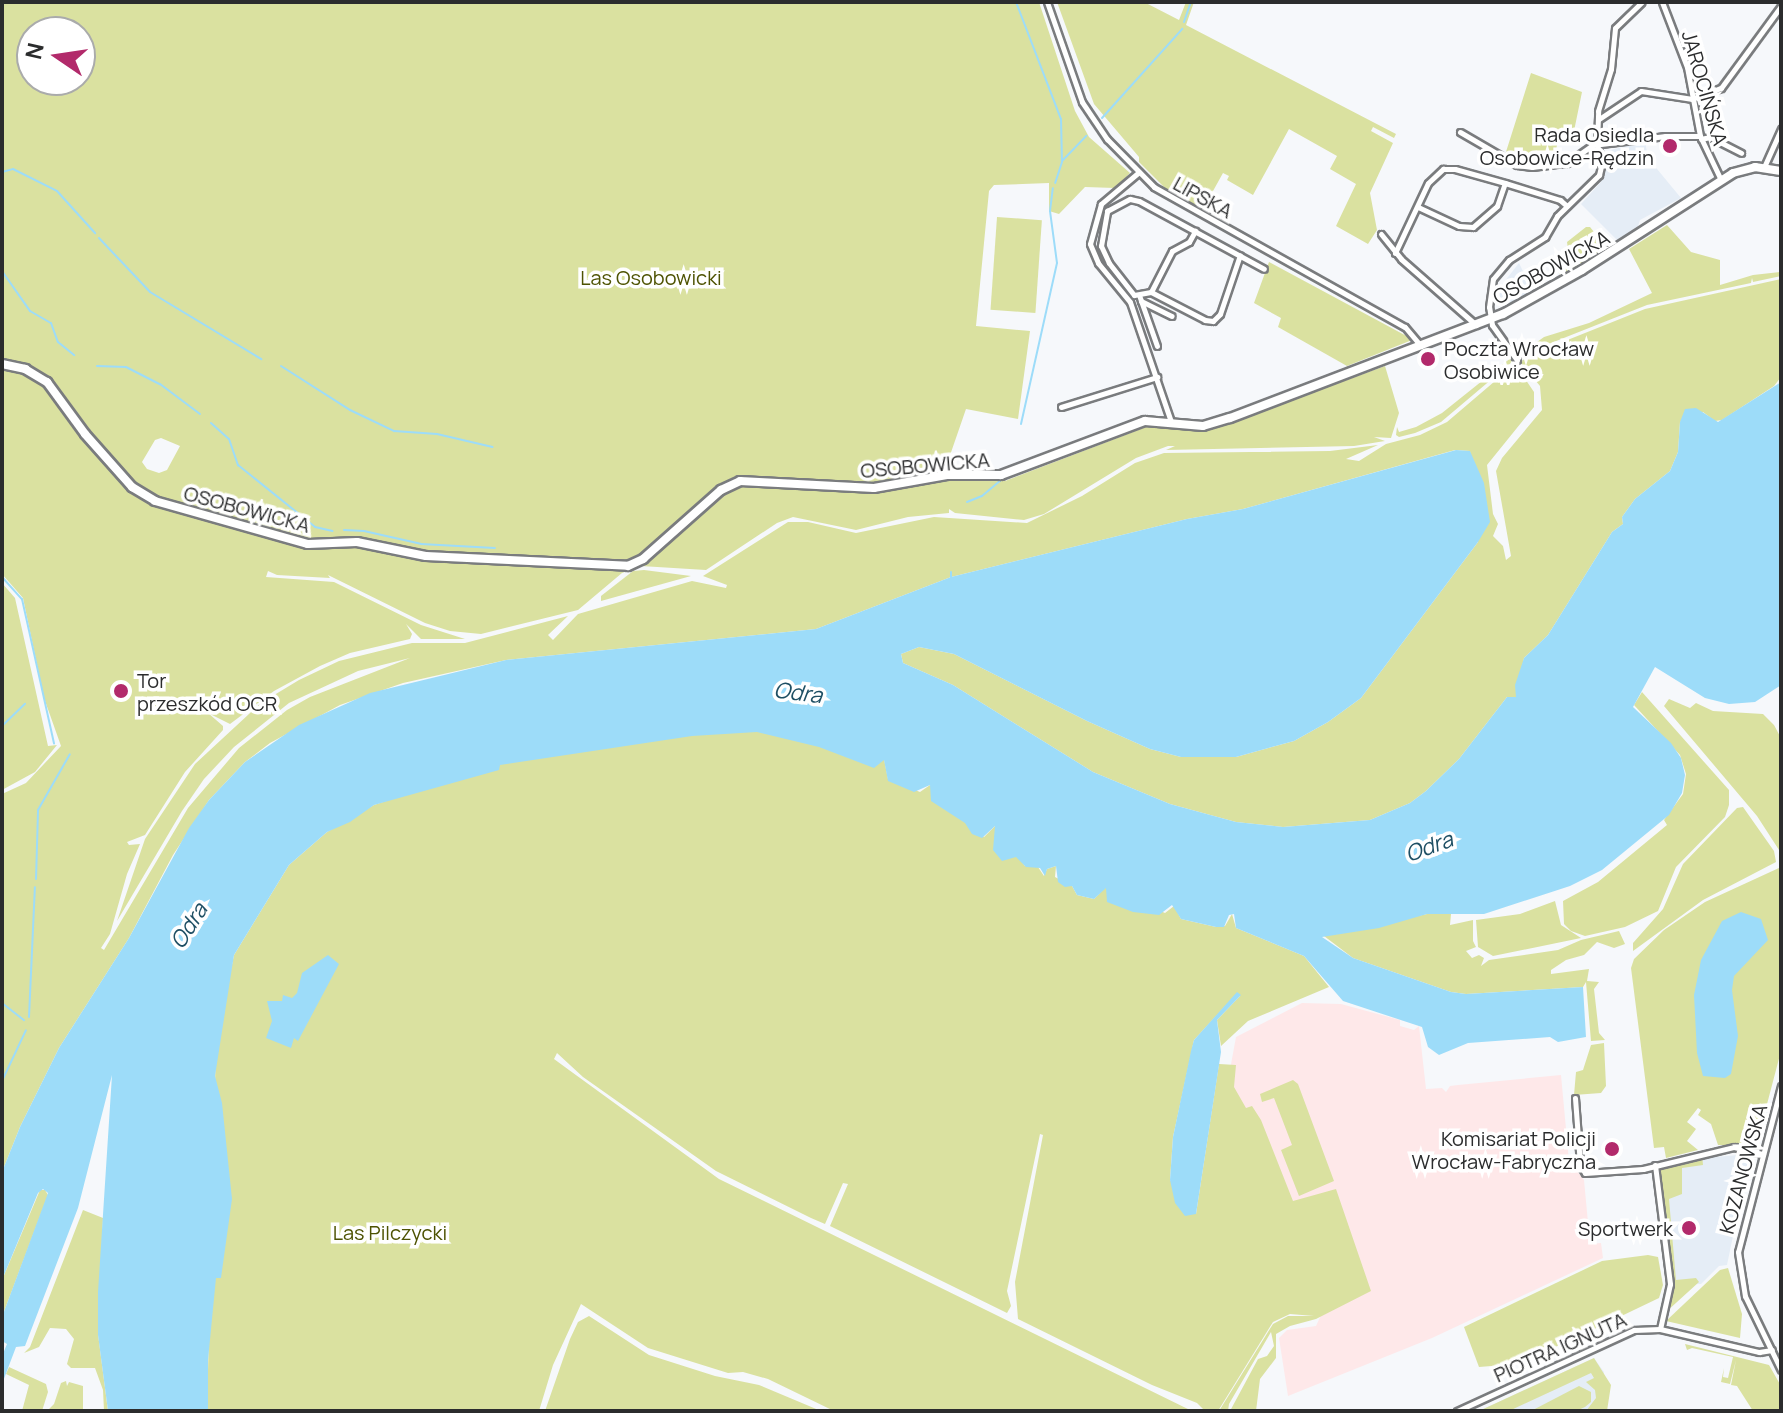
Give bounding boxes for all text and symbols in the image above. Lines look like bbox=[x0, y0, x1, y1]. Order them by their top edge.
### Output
north arrow bbox=[16, 16, 96, 96]
street label: JAROCIŃSKA bbox=[1677, 28, 1733, 148]
text: N bbox=[18, 40, 51, 62]
place label: Rada Osiedla Osobowice-Rędzin bbox=[1480, 122, 1654, 169]
marker: Rada Osiedla Osobowice-Rędzin bbox=[1661, 137, 1679, 155]
street label: LIPSKA bbox=[1169, 171, 1237, 223]
street label: OSOBOWICKA bbox=[1488, 225, 1614, 309]
park label: Las Osobowicki bbox=[580, 265, 722, 289]
place label: Poczta Wrocław Osobiwice bbox=[1444, 336, 1594, 383]
marker: Poczta Wrocław Osobiwice bbox=[1419, 350, 1437, 368]
street label: OSOBOWICKA bbox=[859, 447, 991, 483]
street label: OSOBOWICKA bbox=[181, 481, 313, 537]
place label: Tor przeszkód OCR bbox=[137, 668, 277, 715]
water label: Odra bbox=[772, 677, 824, 709]
marker: Tor przeszkód OCR bbox=[112, 682, 130, 700]
water label: Odra bbox=[1402, 826, 1456, 868]
water label: Odra bbox=[165, 898, 213, 954]
street label: KOZANOWSKA bbox=[1714, 1101, 1772, 1237]
place label: Komisariat Policji Wrocław-Fabryczna bbox=[1412, 1126, 1596, 1173]
marker: Komisariat Policji Wrocław-Fabryczna bbox=[1603, 1140, 1621, 1158]
place label: Sportwerk bbox=[1578, 1216, 1673, 1240]
marker: Sportwerk bbox=[1680, 1219, 1698, 1237]
park label: Las Pilczycki bbox=[333, 1220, 447, 1244]
street label: PIOTRA IGNUTA bbox=[1490, 1307, 1630, 1387]

